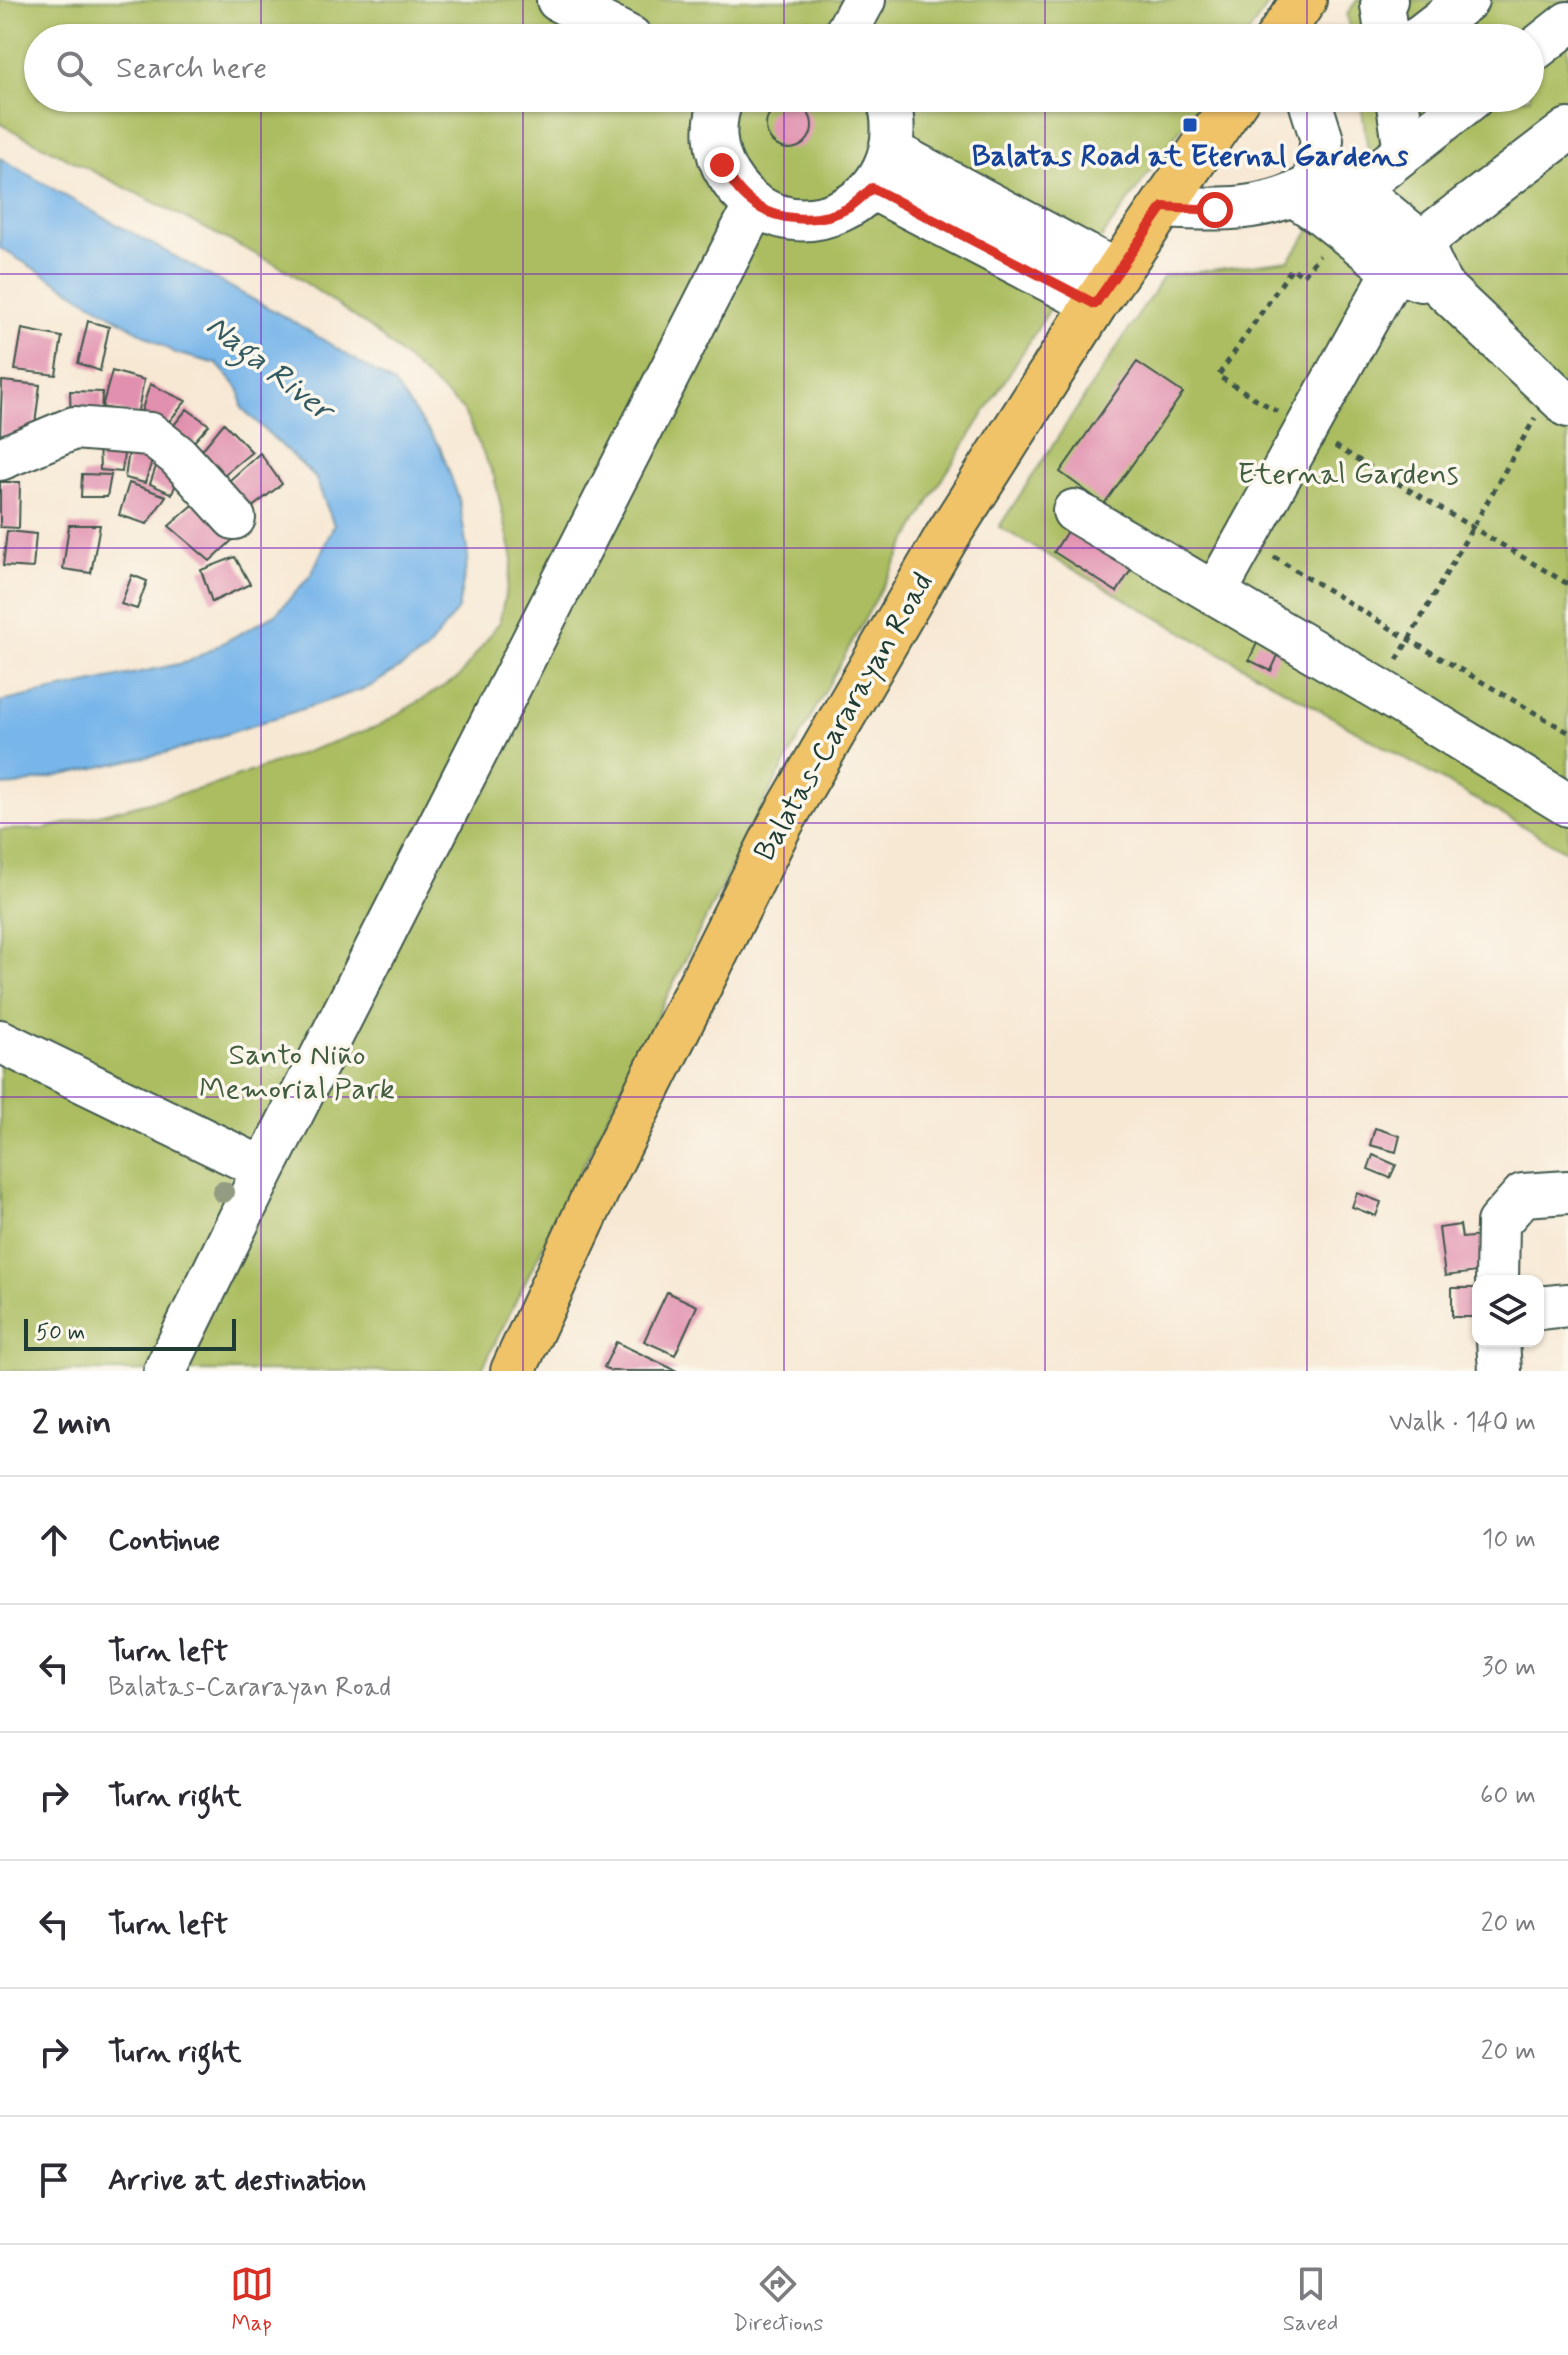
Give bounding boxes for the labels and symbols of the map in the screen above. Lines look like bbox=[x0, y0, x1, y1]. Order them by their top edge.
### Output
marker: Balatas Road at Eternal Gardens bbox=[1181, 116, 1199, 134]
place label: Balatas Road at Eternal Gardens bbox=[972, 137, 1409, 176]
route end bbox=[704, 147, 740, 183]
route start bbox=[1197, 192, 1233, 228]
water label: Naga River bbox=[195, 305, 345, 437]
park label: Eternal Gardens bbox=[1237, 455, 1459, 494]
street label: Balatas-Cararayan Road bbox=[745, 566, 943, 868]
park label: Santo Niño Memorial Park bbox=[199, 1036, 395, 1109]
scale bar bbox=[24, 1315, 236, 1351]

